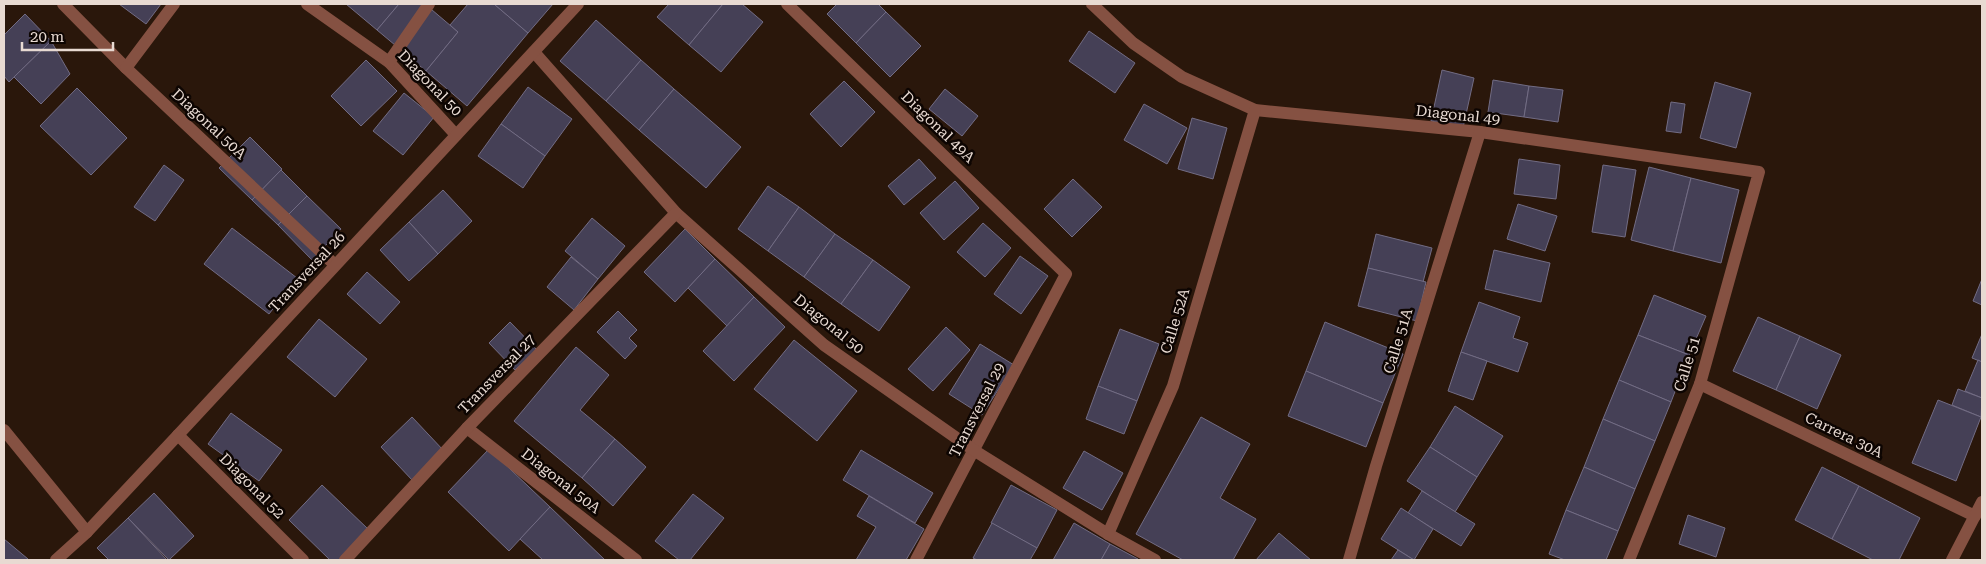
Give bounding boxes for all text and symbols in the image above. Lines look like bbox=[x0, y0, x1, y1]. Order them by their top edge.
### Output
scale bar bbox=[22, 20, 114, 52]
text: 20 m bbox=[30, 28, 65, 46]
street label: Diagonal 50 bbox=[394, 46, 466, 120]
street label: Diagonal 50A bbox=[168, 85, 250, 163]
street label: Diagonal 49A bbox=[897, 87, 979, 167]
street label: Diagonal 49 bbox=[1415, 102, 1501, 128]
street label: Transversal 26 bbox=[265, 228, 349, 316]
street label: Calle 52A bbox=[1157, 286, 1194, 356]
street label: Diagonal 50 bbox=[790, 290, 868, 358]
street label: Calle 51A bbox=[1380, 306, 1417, 376]
street label: Transversal 27 bbox=[454, 330, 540, 418]
street label: Calle 51 bbox=[1670, 334, 1704, 394]
street label: Transversal 29 bbox=[945, 360, 1009, 460]
street label: Carrera 30A bbox=[1802, 408, 1886, 462]
street label: Diagonal 50A bbox=[518, 445, 605, 518]
street label: Diagonal 52 bbox=[216, 450, 288, 522]

